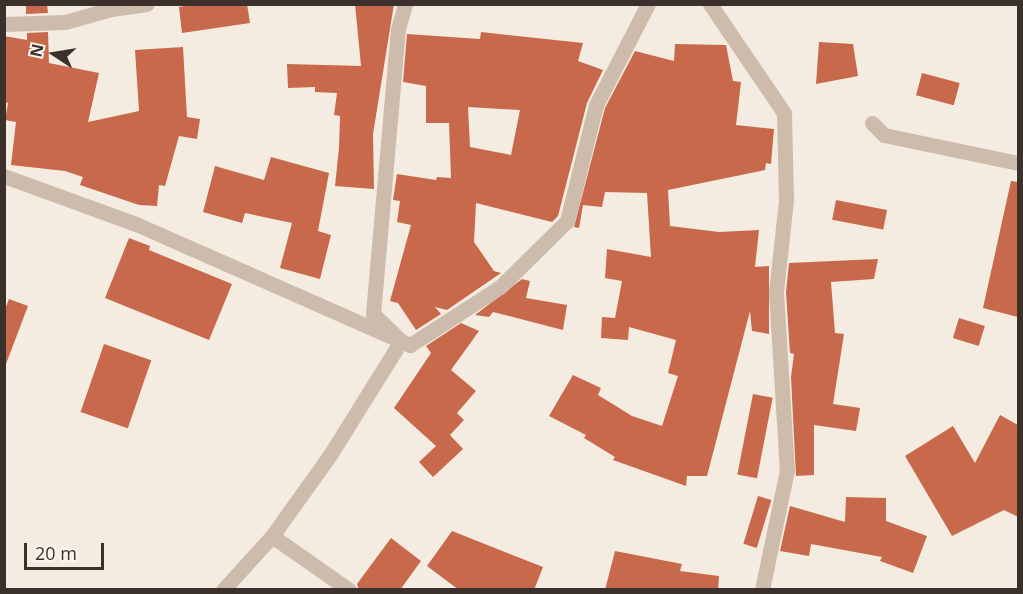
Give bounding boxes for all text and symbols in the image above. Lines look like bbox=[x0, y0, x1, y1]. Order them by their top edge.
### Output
north arrow bbox=[24, 24, 84, 84]
text: N bbox=[24, 42, 49, 59]
scale bar bbox=[27, 531, 106, 569]
text: 20 m bbox=[35, 541, 77, 565]

